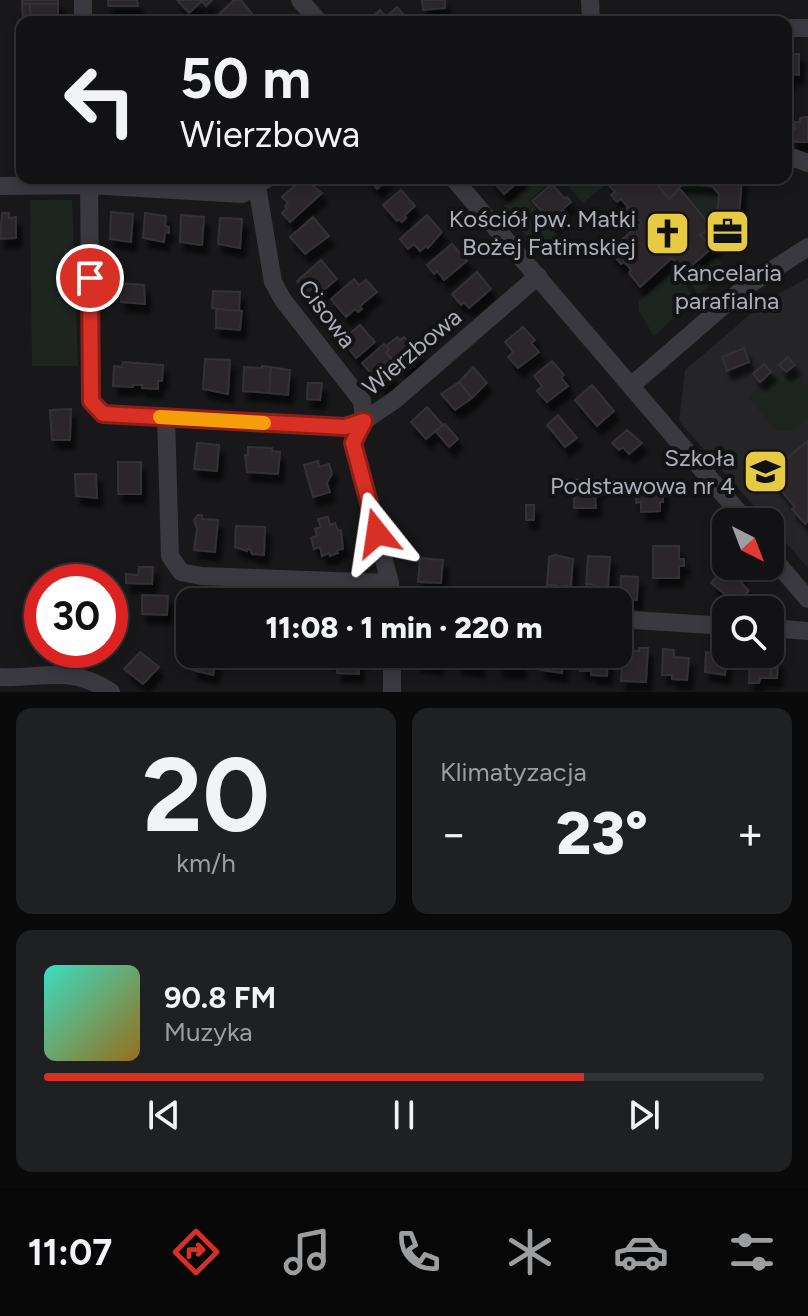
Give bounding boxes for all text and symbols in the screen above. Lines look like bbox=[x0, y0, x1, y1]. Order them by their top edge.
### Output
text: 50 m bbox=[180, 45, 311, 112]
icon: left bbox=[48, 48, 152, 152]
text: Wierzbowa bbox=[180, 113, 360, 156]
place label: Kościół pw. Matki Bożej Fatimskiej bbox=[449, 204, 636, 261]
office icon: Kancelaria parafialna bbox=[703, 207, 751, 255]
church icon: Kościół pw. Matki Bożej Fatimskiej bbox=[643, 209, 691, 257]
pin bbox=[56, 244, 124, 312]
icon: arrive bbox=[68, 256, 112, 300]
place label: Kancelaria parafialna bbox=[672, 258, 782, 315]
street label: Cisowa bbox=[292, 274, 363, 354]
street label: Wierzbowa bbox=[356, 302, 467, 401]
place label: Szkoła Podstawowa nr 4 bbox=[550, 443, 735, 500]
school or university icon: Szkoła Podstawowa nr 4 bbox=[742, 448, 790, 496]
position arrow bbox=[335, 491, 419, 575]
north arrow bbox=[712, 508, 784, 580]
map controls bbox=[712, 508, 784, 668]
speed limit sign: 30 bbox=[24, 564, 128, 668]
button: search bbox=[712, 596, 784, 668]
text: 11:08 · 1 min · 220 m bbox=[265, 609, 543, 646]
text: 20 bbox=[142, 732, 270, 857]
text: Klimatyzacja bbox=[440, 756, 587, 788]
text: 23° bbox=[556, 797, 648, 869]
text: − bbox=[440, 807, 467, 860]
text: + bbox=[737, 807, 764, 860]
text: km/h bbox=[176, 847, 236, 879]
text: 90.8 FM bbox=[164, 979, 276, 1016]
text: Muzyka bbox=[164, 1016, 253, 1048]
icon: previous bbox=[142, 1093, 186, 1137]
icon: pause bbox=[382, 1093, 426, 1137]
icon: next bbox=[622, 1093, 666, 1137]
icon: directions bbox=[168, 1224, 224, 1280]
icon: music bbox=[279, 1224, 335, 1280]
icon: phone bbox=[390, 1224, 446, 1280]
icon: climate bbox=[502, 1224, 558, 1280]
icon: car bbox=[613, 1224, 669, 1280]
icon: filters bbox=[724, 1224, 780, 1280]
text: 11:07 bbox=[28, 1231, 112, 1274]

